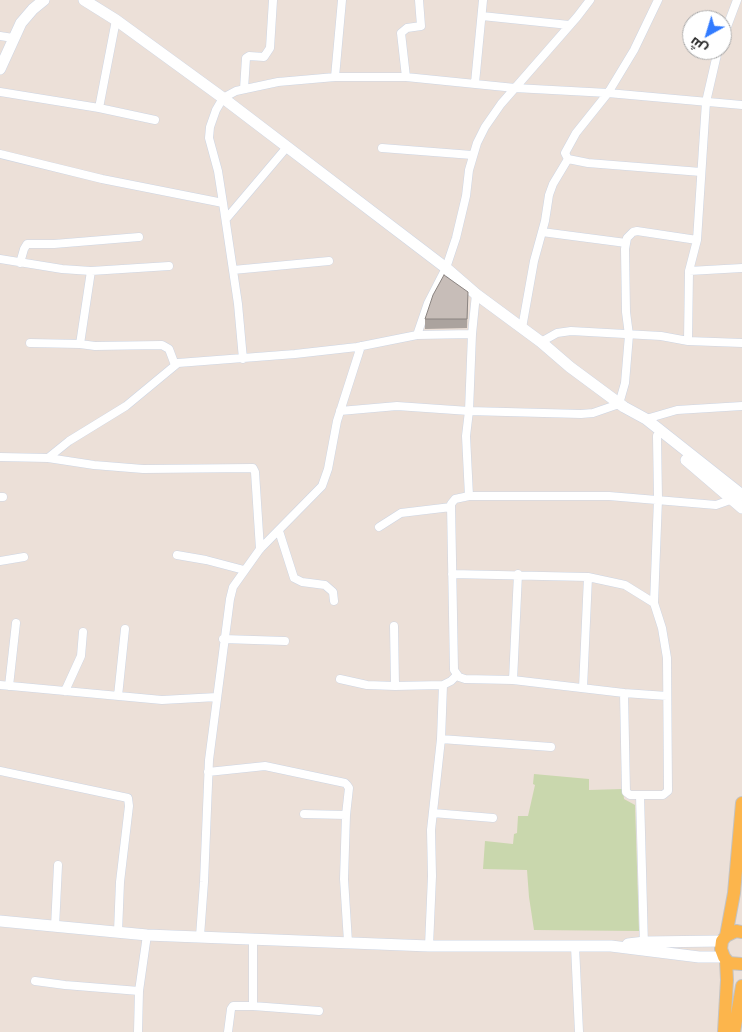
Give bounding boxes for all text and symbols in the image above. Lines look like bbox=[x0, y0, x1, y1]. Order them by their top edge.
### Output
north arrow bbox=[682, 10, 732, 60]
text: ش bbox=[686, 33, 711, 59]

